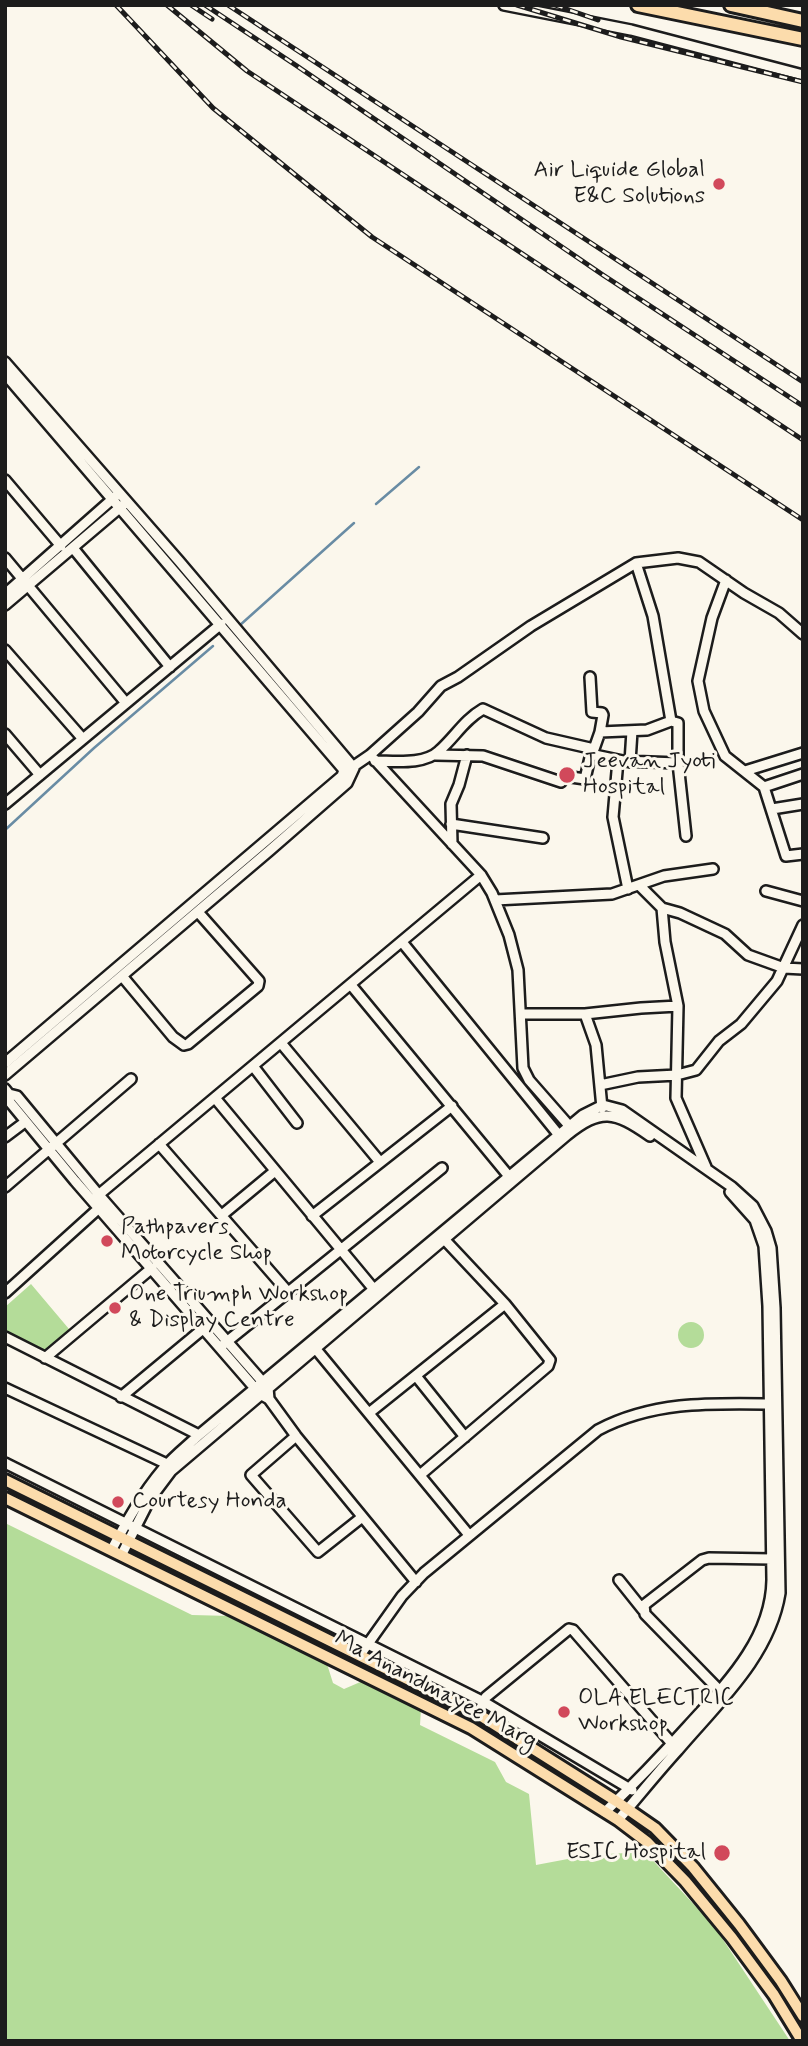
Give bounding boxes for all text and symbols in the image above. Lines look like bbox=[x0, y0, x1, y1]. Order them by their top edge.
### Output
place label: Air Liquide Global E&C Solutions bbox=[533, 157, 705, 211]
marker: Air Liquide Global E&C Solutions bbox=[711, 176, 727, 192]
place label: Jeevan Jyoti Hospital bbox=[583, 748, 715, 802]
marker: Jeevan Jyoti Hospital bbox=[557, 765, 577, 785]
place label: Pathpavers Motorcycle Shop bbox=[121, 1214, 272, 1268]
marker: Pathpavers Motorcycle Shop bbox=[99, 1233, 115, 1249]
place label: One Triumph Workshop & Display Centre bbox=[129, 1281, 348, 1335]
marker: One Triumph Workshop & Display Centre bbox=[107, 1300, 123, 1316]
place label: Courtesy Honda bbox=[132, 1488, 287, 1516]
marker: Courtesy Honda bbox=[110, 1494, 126, 1510]
street label: Ma Anandmayee Marg bbox=[329, 1626, 541, 1756]
place label: OLA ELECTRIC Workshop bbox=[578, 1685, 734, 1739]
marker: OLA ELECTRIC Workshop bbox=[556, 1704, 572, 1720]
place label: ESIC Hospital bbox=[566, 1839, 706, 1867]
marker: ESIC Hospital bbox=[712, 1843, 732, 1863]

